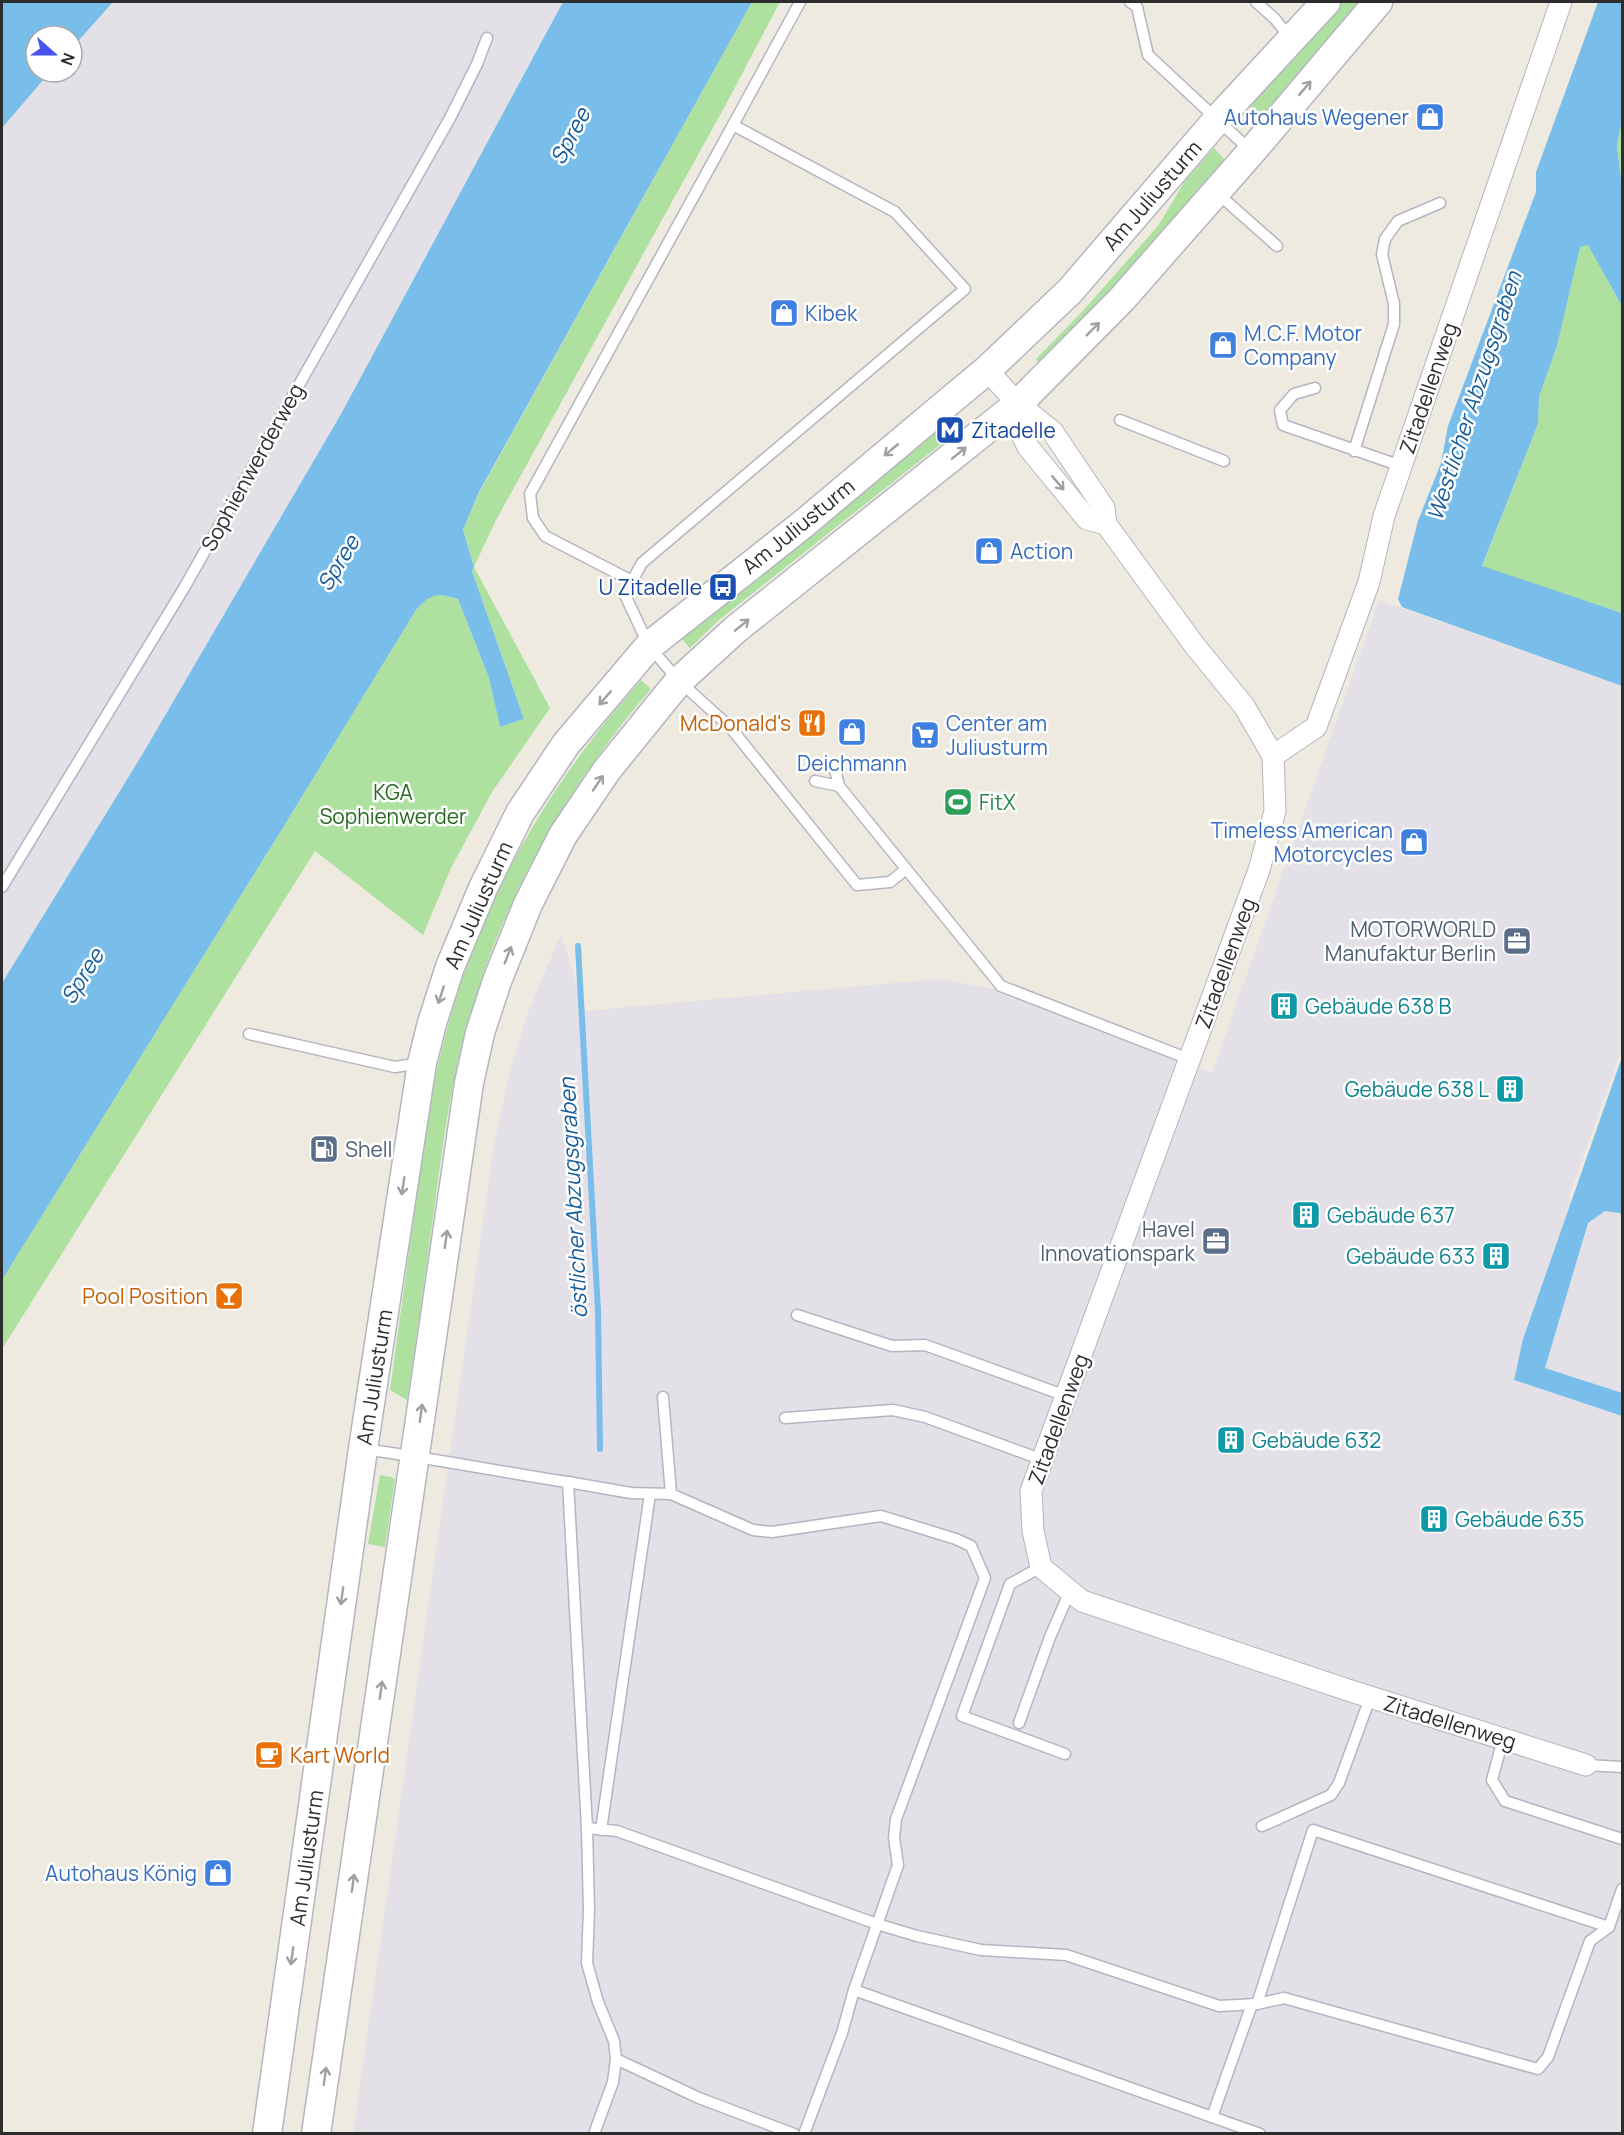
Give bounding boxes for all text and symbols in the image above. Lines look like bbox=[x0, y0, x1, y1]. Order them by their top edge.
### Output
north arrow bbox=[24, 24, 84, 84]
text: N bbox=[56, 50, 80, 69]
one-way arrow bbox=[1298, 81, 1312, 96]
water label: Spree bbox=[543, 101, 598, 170]
shop icon: Autohaus Wegener bbox=[1414, 101, 1446, 133]
place label: Autohaus Wegener bbox=[1224, 103, 1409, 131]
street label: Am Juliusturm bbox=[1096, 134, 1208, 256]
water label: Westlicher Abzugsgraben bbox=[1420, 267, 1529, 524]
shop icon: Kibek bbox=[768, 297, 800, 329]
place label: Kibek bbox=[805, 299, 858, 327]
place label: M.C.F. Motor Company bbox=[1244, 319, 1362, 371]
street label: Zitadellenweg bbox=[1392, 319, 1464, 457]
one-way arrow bbox=[1085, 321, 1100, 336]
shop icon: M.C.F. Motor Company bbox=[1207, 329, 1239, 361]
street label: Sophienwerderweg bbox=[194, 378, 310, 556]
metro station icon: Zitadelle bbox=[934, 414, 966, 446]
place label: Zitadelle bbox=[971, 416, 1056, 444]
one-way arrow bbox=[883, 444, 899, 457]
one-way arrow bbox=[951, 446, 967, 459]
street label: Am Juliusturm bbox=[736, 472, 860, 580]
one-way arrow bbox=[1051, 475, 1064, 491]
water label: Spree bbox=[310, 529, 367, 596]
shop icon: Action bbox=[973, 535, 1005, 567]
place label: Action bbox=[1010, 537, 1073, 565]
bus stop icon: U Zitadelle bbox=[707, 571, 739, 603]
place label: U Zitadelle bbox=[598, 573, 702, 601]
one-way arrow bbox=[733, 618, 749, 631]
one-way arrow bbox=[598, 690, 612, 705]
restaurant icon: McDonald's bbox=[796, 707, 828, 739]
place label: McDonald's bbox=[680, 709, 791, 737]
place label: Center am Juliusturm bbox=[946, 709, 1048, 761]
shop icon: Deichmann bbox=[836, 716, 868, 748]
supermarket icon: Center am Juliusturm bbox=[909, 719, 941, 751]
place label: Deichmann bbox=[797, 749, 907, 777]
one-way arrow bbox=[592, 774, 605, 791]
park label: KGA Sophienwerder bbox=[319, 778, 467, 830]
sports icon: FitX bbox=[942, 786, 974, 818]
place label: FitX bbox=[979, 788, 1016, 816]
place label: Timeless American Motorcycles bbox=[1211, 816, 1393, 868]
shop icon: Timeless American Motorcycles bbox=[1398, 826, 1430, 858]
street label: Am Juliusturm bbox=[437, 837, 519, 973]
street label: Zitadellenweg bbox=[1188, 894, 1262, 1032]
place label: MOTORWORLD Manufaktur Berlin bbox=[1325, 915, 1496, 967]
office icon: MOTORWORLD Manufaktur Berlin bbox=[1501, 925, 1533, 957]
water label: Spree bbox=[53, 942, 111, 1009]
one-way arrow bbox=[503, 946, 514, 964]
one-way arrow bbox=[435, 985, 446, 1004]
building icon: Gebäude 638 B bbox=[1268, 990, 1300, 1022]
place label: Gebäude 638 B bbox=[1305, 992, 1452, 1020]
building icon: Gebäude 638 L bbox=[1494, 1073, 1526, 1105]
place label: Gebäude 638 L bbox=[1345, 1075, 1489, 1103]
water label: östlicher Abzugsgraben bbox=[552, 1076, 594, 1319]
fuel station icon: Shell bbox=[308, 1133, 340, 1165]
place label: Shell bbox=[345, 1135, 393, 1163]
one-way arrow bbox=[398, 1176, 409, 1195]
building icon: Gebäude 637 bbox=[1290, 1199, 1322, 1231]
place label: Gebäude 637 bbox=[1327, 1201, 1455, 1229]
place label: Havel Innovationspark bbox=[1040, 1215, 1196, 1267]
office icon: Havel Innovationspark bbox=[1200, 1225, 1232, 1257]
one-way arrow bbox=[441, 1230, 452, 1250]
building icon: Gebäude 633 bbox=[1480, 1240, 1512, 1272]
place label: Gebäude 633 bbox=[1346, 1242, 1475, 1270]
bar icon: Pool Position bbox=[213, 1280, 245, 1312]
place label: Pool Position bbox=[82, 1282, 208, 1310]
street label: Am Juliusturm bbox=[349, 1307, 399, 1447]
street label: Zitadellenweg bbox=[1021, 1350, 1095, 1488]
one-way arrow bbox=[416, 1403, 427, 1423]
building icon: Gebäude 632 bbox=[1215, 1424, 1247, 1456]
place label: Gebäude 632 bbox=[1252, 1426, 1381, 1454]
building icon: Gebäude 635 bbox=[1418, 1503, 1450, 1535]
place label: Gebäude 635 bbox=[1455, 1505, 1584, 1533]
one-way arrow bbox=[337, 1586, 348, 1606]
one-way arrow bbox=[375, 1680, 386, 1700]
street label: Zitadellenweg bbox=[1380, 1689, 1520, 1755]
cafe icon: Kart World bbox=[253, 1739, 285, 1771]
place label: Kart World bbox=[290, 1741, 390, 1769]
street label: Am Juliusturm bbox=[283, 1788, 329, 1928]
shop icon: Autohaus König bbox=[202, 1857, 234, 1889]
place label: Autohaus König bbox=[45, 1859, 197, 1887]
one-way arrow bbox=[347, 1873, 358, 1893]
one-way arrow bbox=[286, 1945, 297, 1965]
one-way arrow bbox=[319, 2066, 330, 2086]

